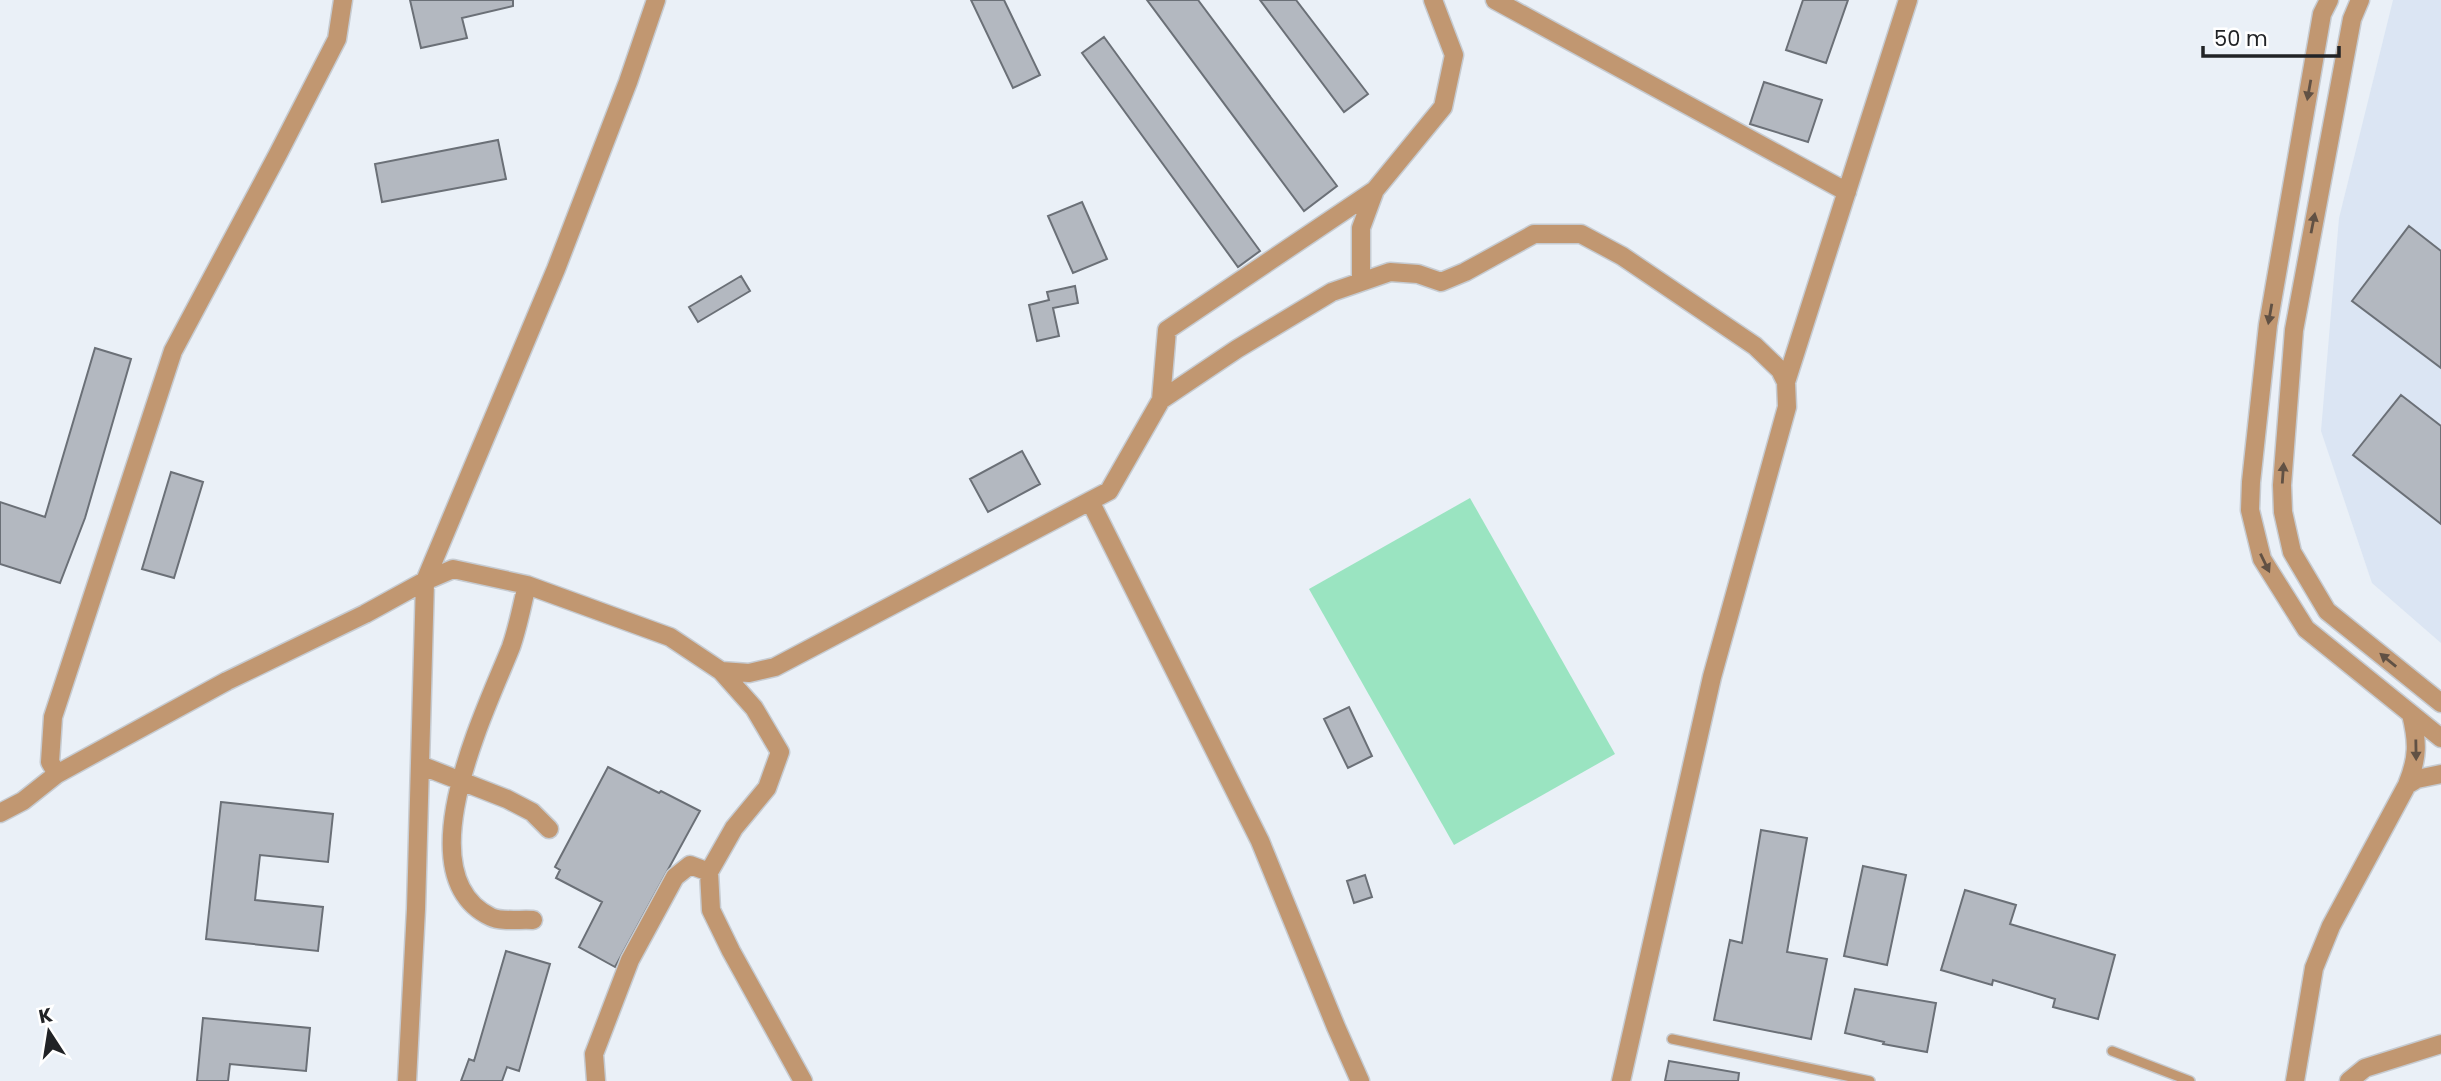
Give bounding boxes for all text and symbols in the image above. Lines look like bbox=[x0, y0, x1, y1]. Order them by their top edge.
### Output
scale bar bbox=[2203, 14, 2340, 58]
text: 50 m bbox=[2214, 24, 2268, 53]
one-way arrow bbox=[2303, 79, 2314, 101]
one-way arrow bbox=[2308, 212, 2319, 234]
one-way arrow bbox=[2264, 303, 2275, 325]
one-way arrow bbox=[2278, 461, 2289, 483]
one-way arrow bbox=[2259, 553, 2271, 573]
one-way arrow bbox=[2380, 653, 2398, 668]
one-way arrow bbox=[2410, 739, 2422, 761]
north arrow bbox=[14, 997, 84, 1067]
text: K bbox=[36, 1001, 55, 1030]

